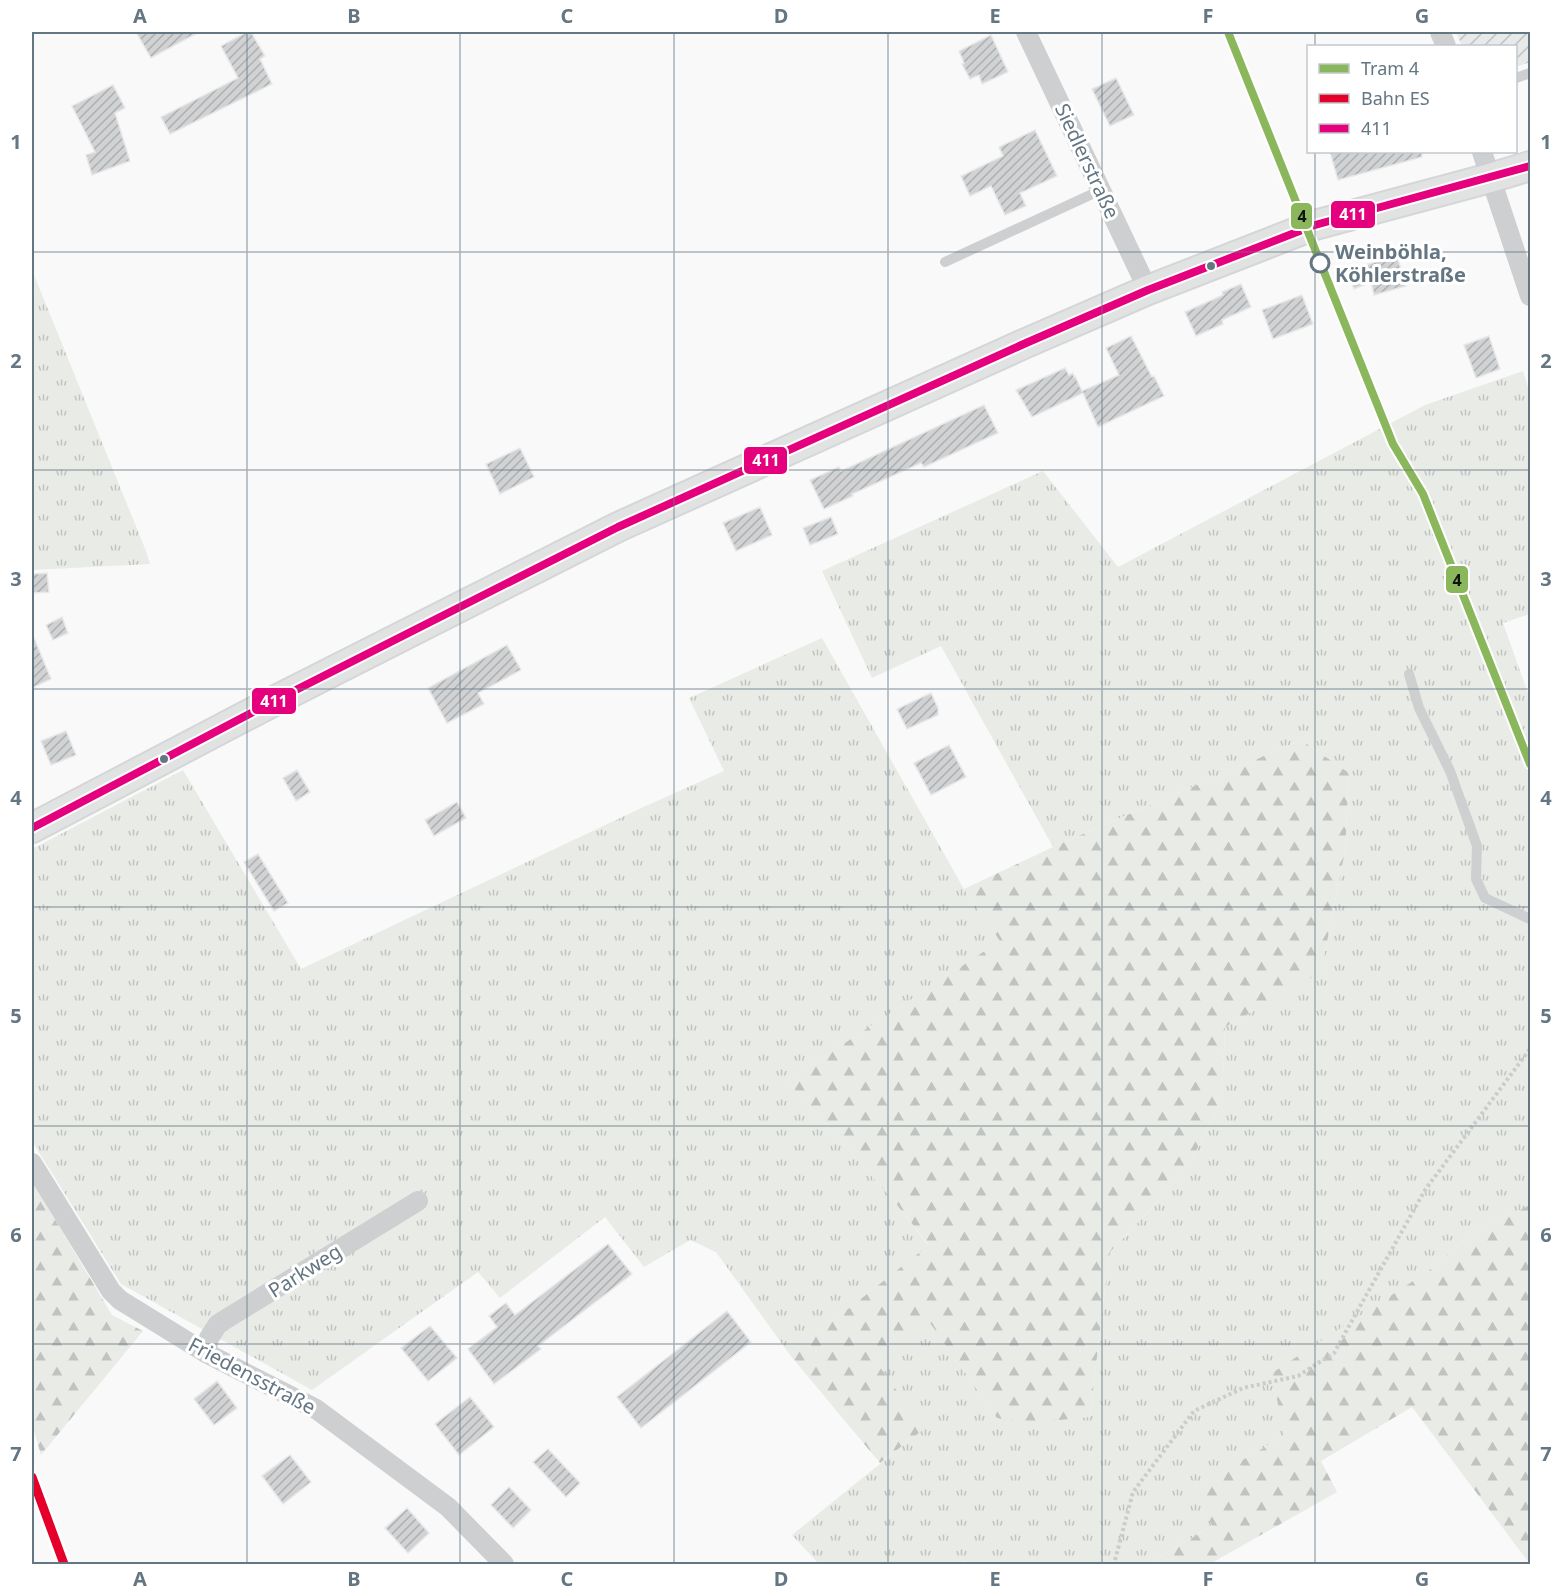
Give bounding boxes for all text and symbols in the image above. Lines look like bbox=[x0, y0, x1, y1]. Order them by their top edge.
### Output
text: A bbox=[133, 2, 147, 29]
text: B bbox=[347, 2, 361, 29]
text: C bbox=[561, 2, 574, 29]
text: D bbox=[774, 2, 788, 29]
text: E bbox=[989, 2, 1001, 29]
text: F bbox=[1203, 2, 1213, 29]
text: G bbox=[1415, 2, 1429, 29]
legend bbox=[1307, 45, 1517, 153]
text: Tram 4 bbox=[1361, 56, 1419, 80]
text: Bahn ES bbox=[1361, 86, 1430, 110]
street label: Siedlerstraße bbox=[1049, 99, 1126, 223]
text: 411 bbox=[1361, 116, 1392, 140]
text: 1 bbox=[10, 128, 22, 155]
text: 1 bbox=[1540, 128, 1552, 155]
line badge: 411 bbox=[1330, 200, 1376, 229]
line badge: 4 bbox=[1290, 202, 1313, 230]
text: 411 bbox=[1339, 203, 1367, 225]
text: 4 bbox=[1297, 205, 1307, 227]
place label: Weinböhla, Köhlerstraße bbox=[1335, 238, 1466, 288]
marker: Weinböhla, Köhlerstraße bbox=[1310, 253, 1330, 273]
unlabelled marker bbox=[1205, 260, 1217, 272]
text: 2 bbox=[10, 347, 22, 374]
text: 2 bbox=[1540, 347, 1552, 374]
line badge: 411 bbox=[743, 446, 788, 475]
text: 411 bbox=[752, 449, 780, 471]
text: 3 bbox=[10, 565, 22, 592]
line badge: 4 bbox=[1445, 565, 1469, 594]
text: 3 bbox=[1540, 565, 1552, 592]
text: 4 bbox=[1452, 569, 1462, 591]
line badge: 411 bbox=[251, 687, 297, 715]
text: 411 bbox=[260, 690, 288, 712]
unlabelled marker bbox=[158, 753, 170, 765]
text: 4 bbox=[10, 784, 22, 811]
text: 4 bbox=[1540, 784, 1552, 811]
text: 5 bbox=[10, 1002, 22, 1029]
text: 5 bbox=[1540, 1002, 1552, 1029]
text: 6 bbox=[10, 1221, 22, 1248]
text: 6 bbox=[1540, 1221, 1552, 1248]
street label: Parkweg bbox=[263, 1238, 346, 1304]
street label: Friedensstraße bbox=[184, 1331, 321, 1420]
text: 7 bbox=[10, 1440, 22, 1467]
text: 7 bbox=[1540, 1440, 1552, 1467]
text: A bbox=[133, 1565, 147, 1592]
text: B bbox=[347, 1565, 361, 1592]
text: C bbox=[561, 1565, 574, 1592]
text: D bbox=[774, 1565, 788, 1592]
text: E bbox=[989, 1565, 1001, 1592]
text: F bbox=[1203, 1565, 1213, 1592]
text: G bbox=[1415, 1565, 1429, 1592]

